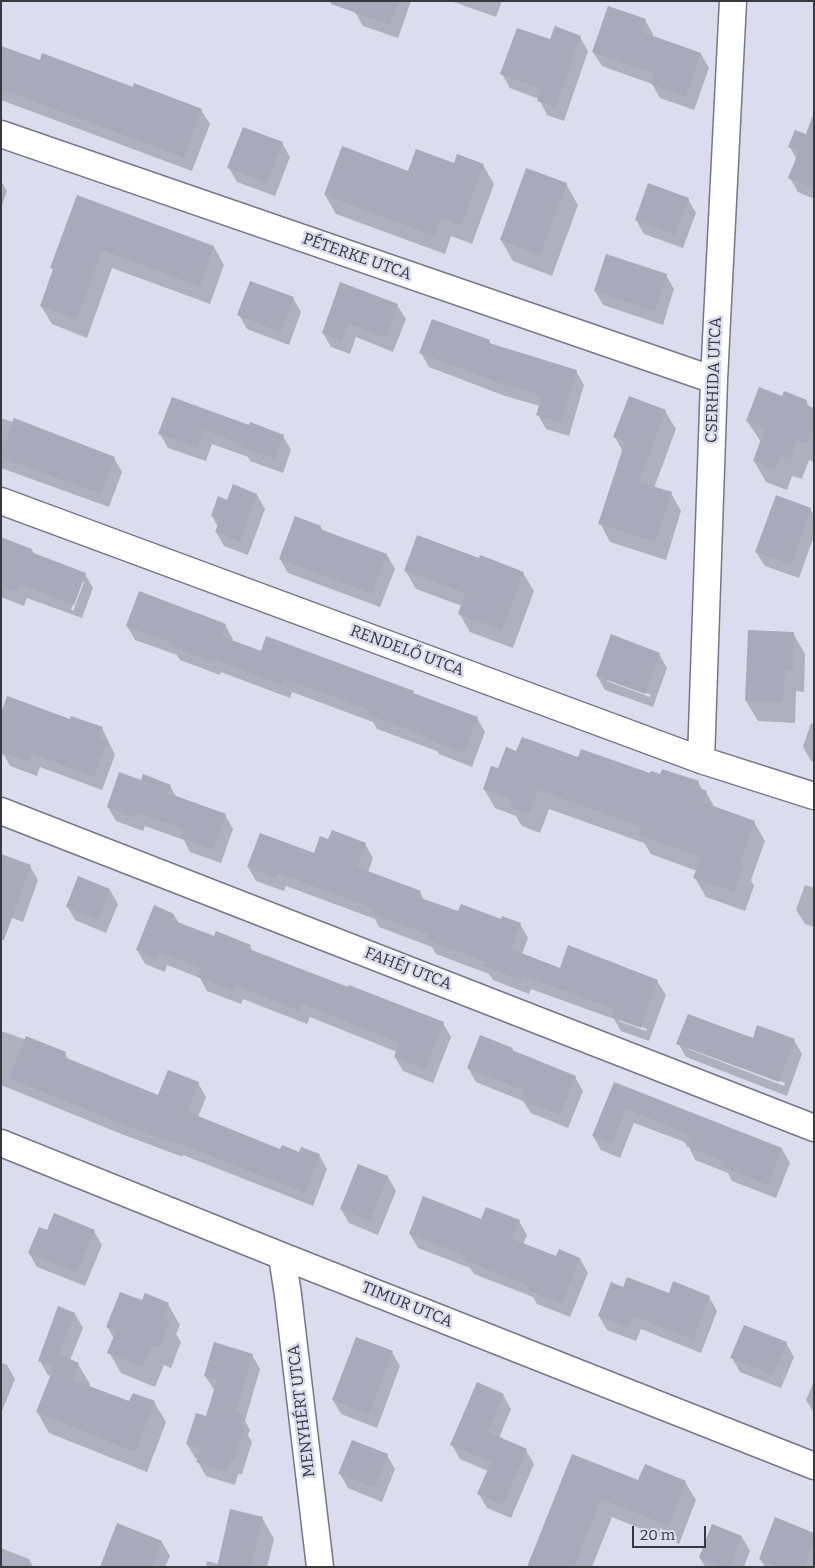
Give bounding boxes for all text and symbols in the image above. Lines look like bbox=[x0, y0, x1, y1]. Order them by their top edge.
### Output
street label: PÉTERKE UTCA bbox=[300, 229, 414, 285]
street label: CSERHIDA UTCA bbox=[702, 317, 726, 443]
street label: RENDELŐ UTCA bbox=[347, 621, 467, 681]
street label: FAHÉJ UTCA bbox=[362, 944, 454, 994]
street label: TIMUR UTCA bbox=[359, 1278, 455, 1332]
street label: MENYHÉRT UTCA bbox=[284, 1344, 320, 1478]
scale bar bbox=[635, 1516, 709, 1548]
text: 20 m bbox=[640, 1526, 675, 1544]

